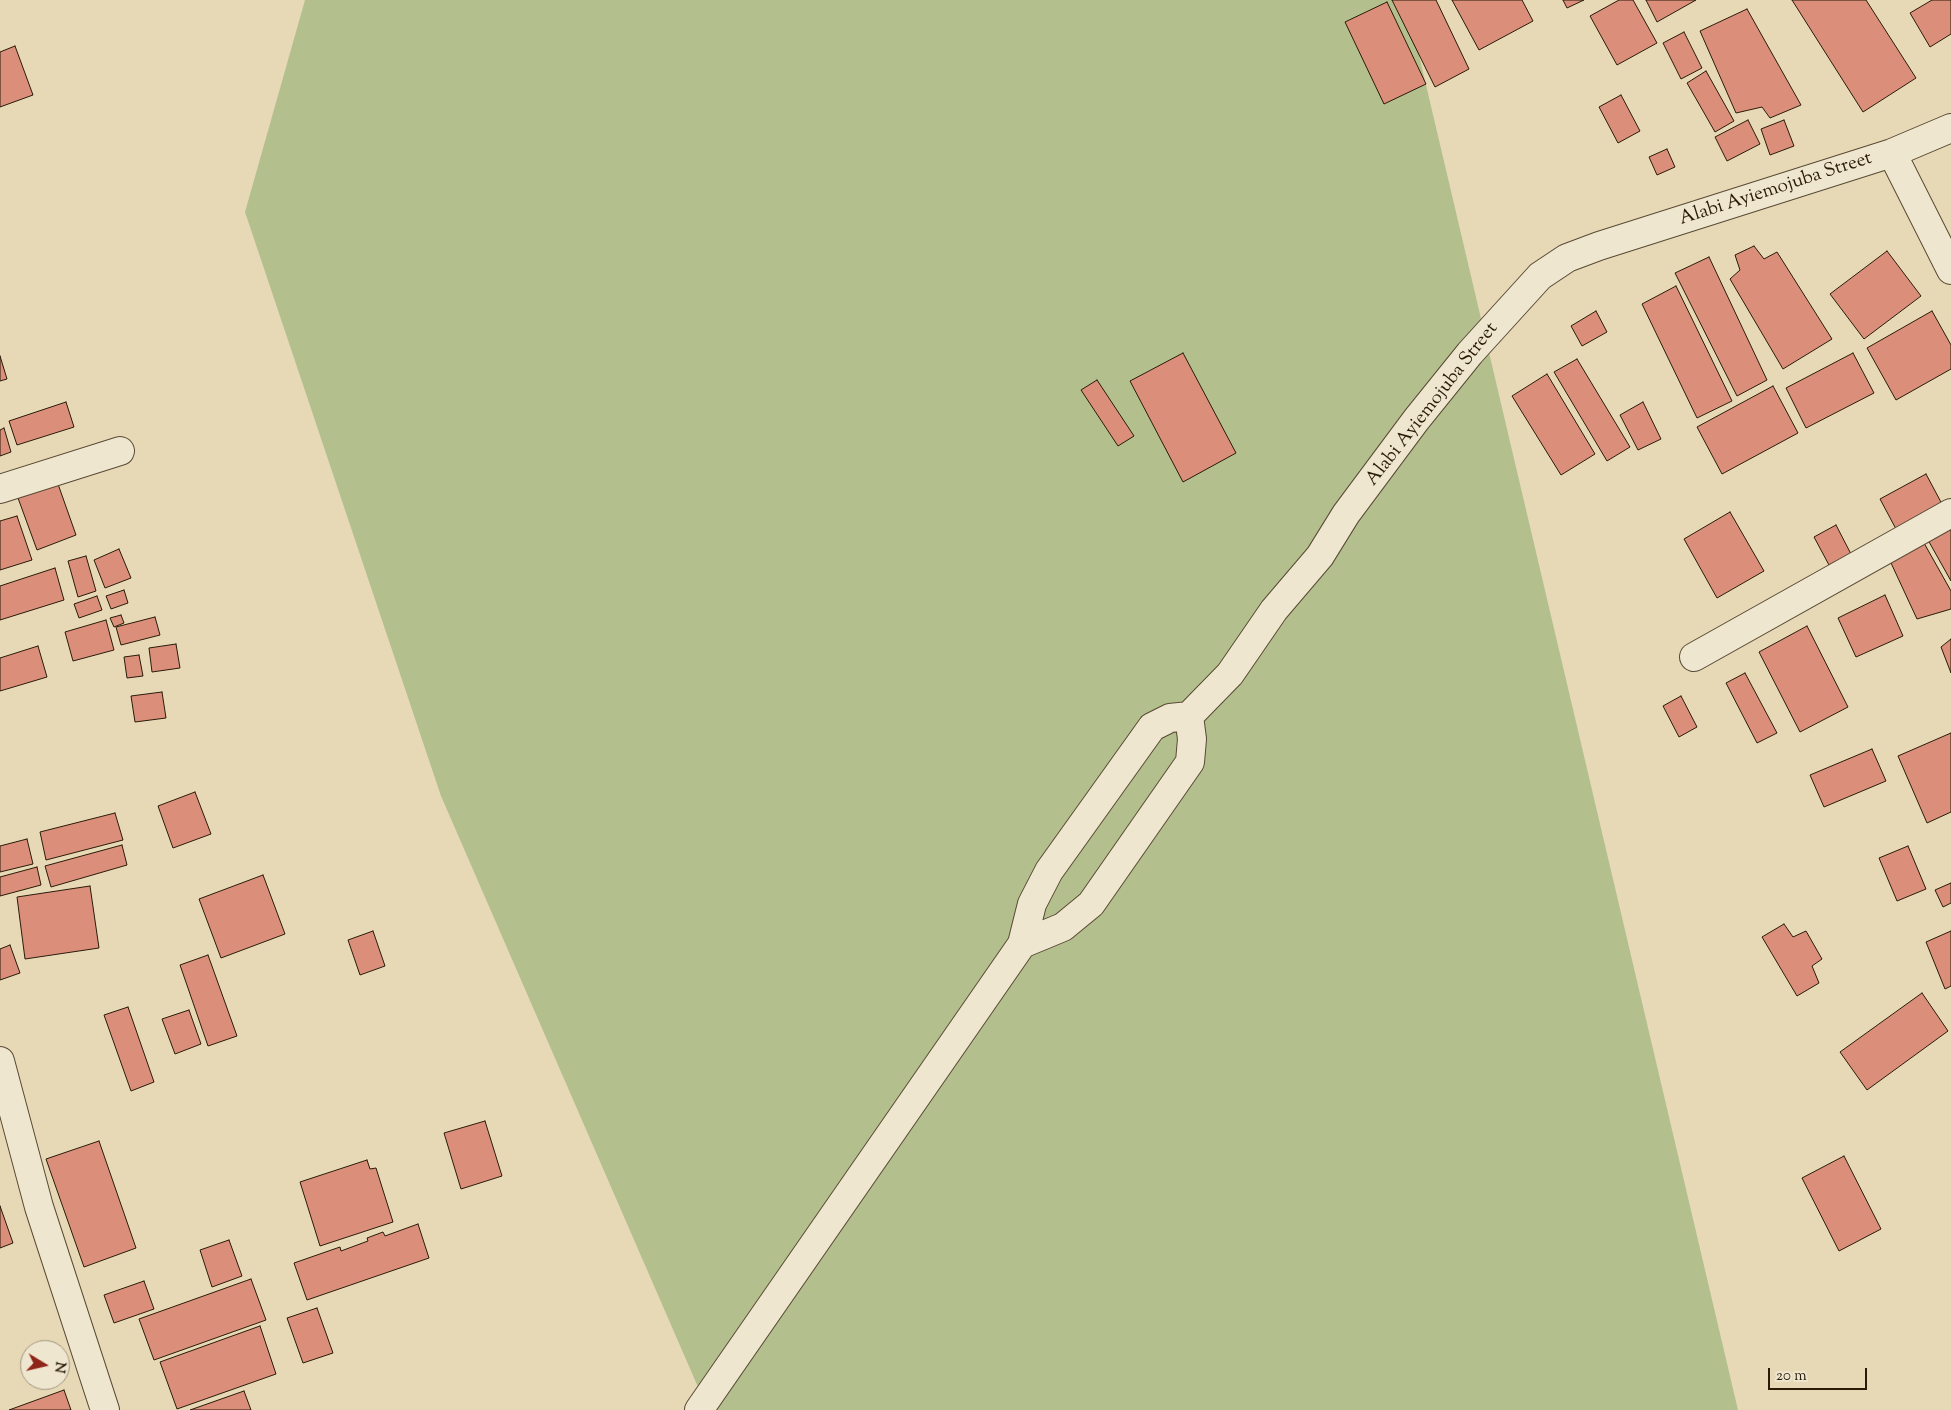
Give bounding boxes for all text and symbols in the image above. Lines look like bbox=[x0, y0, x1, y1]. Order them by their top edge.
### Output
street label: Alabi Ayiemojuba Street bbox=[1677, 148, 1875, 232]
street label: Alabi Ayiemojuba Street bbox=[1362, 319, 1504, 491]
north arrow bbox=[20, 1340, 70, 1390]
scale bar bbox=[1771, 1358, 1870, 1390]
text: N bbox=[48, 1360, 70, 1374]
text: 20 m bbox=[1776, 1366, 1807, 1387]

